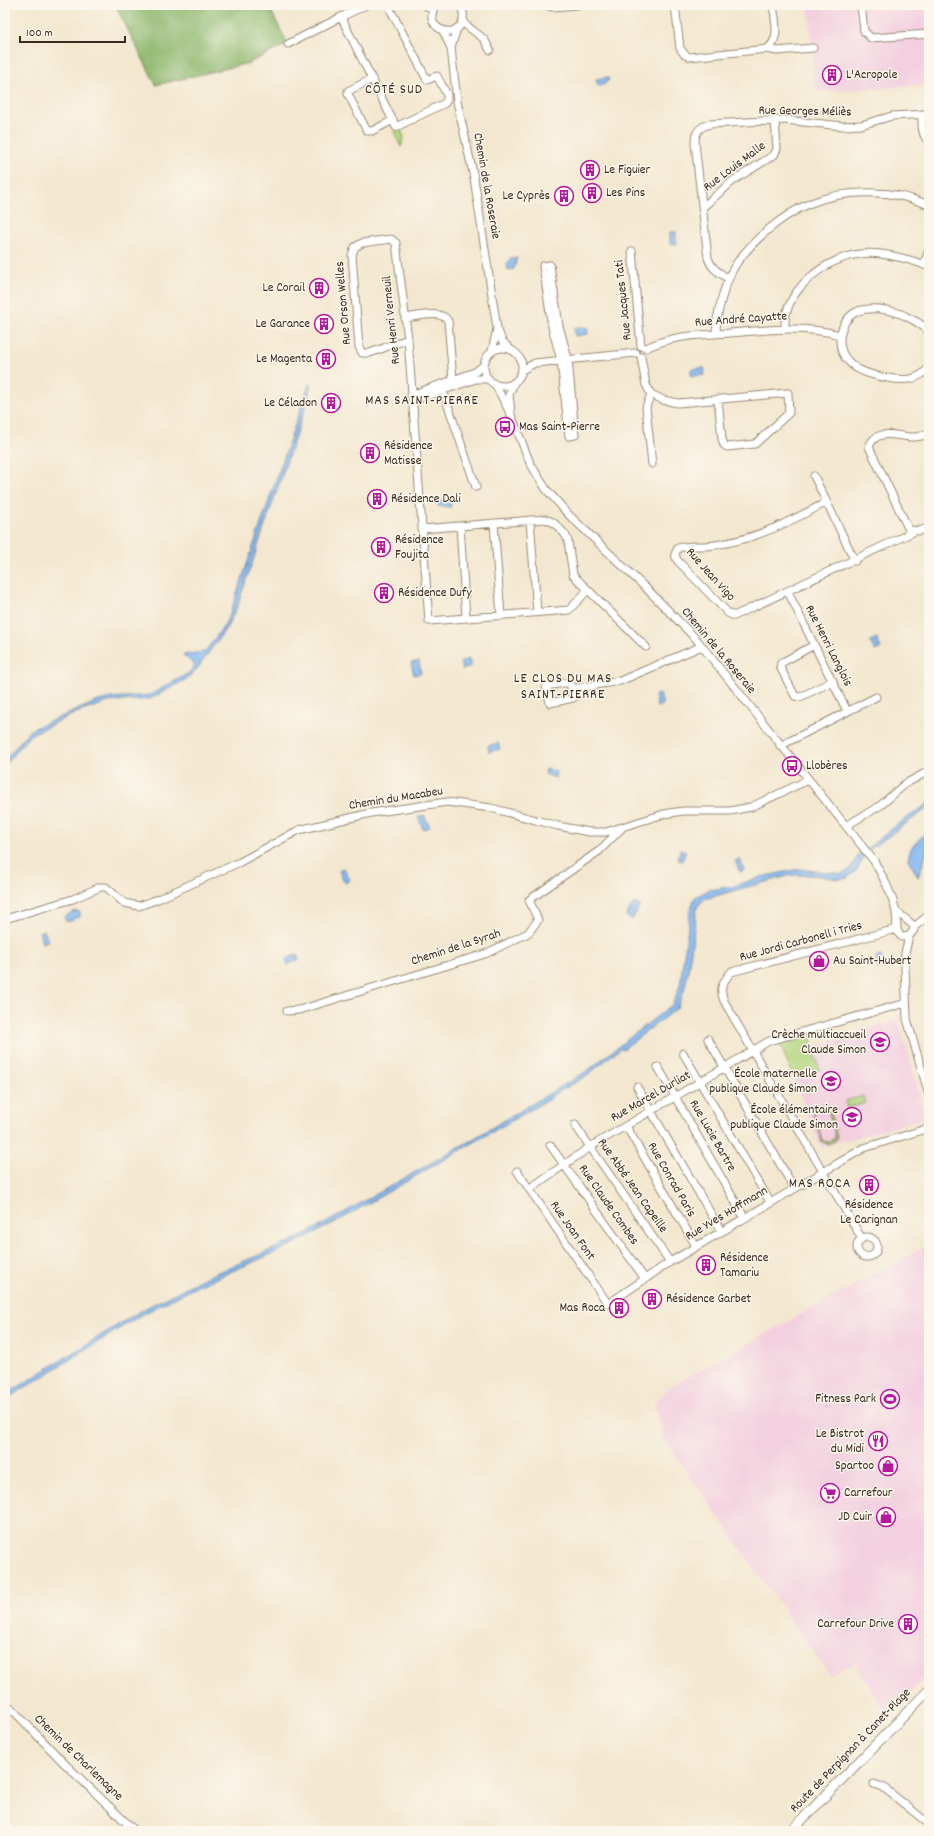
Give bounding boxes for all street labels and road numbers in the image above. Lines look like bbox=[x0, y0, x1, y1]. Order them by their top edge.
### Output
street label: Rue Georges Méliès bbox=[758, 102, 852, 122]
street label: Chemin de la Roseraie bbox=[467, 131, 505, 241]
street label: Rue Louis Malle bbox=[700, 137, 770, 197]
street label: Rue Jacques Tati bbox=[610, 258, 638, 341]
street label: Rue Orson Welles bbox=[331, 260, 357, 346]
street label: Rue Henri Verneuil bbox=[378, 275, 406, 365]
street label: Rue André Cayatte bbox=[694, 307, 788, 333]
street label: Rue Jean Vigo bbox=[681, 544, 739, 606]
street label: Rue Henri Langlois bbox=[799, 602, 857, 690]
street label: Chemin de la Roseraie bbox=[676, 604, 760, 699]
street label: Chemin du Macabeu bbox=[348, 782, 444, 816]
street label: Rue Jordi Carbonell i Tries bbox=[738, 917, 864, 967]
street label: Chemin de la Syrah bbox=[409, 925, 503, 971]
street label: Rue Marcel Durliat bbox=[607, 1066, 695, 1128]
street label: Rue Lucie Bartre bbox=[684, 1096, 740, 1176]
street label: Rue Abbé Jean Capeille bbox=[592, 1135, 672, 1237]
street label: Rue Conrad Paris bbox=[642, 1139, 700, 1221]
street label: Rue Claude Combes bbox=[573, 1161, 643, 1249]
street label: Rue Yves Hoffmann bbox=[682, 1182, 772, 1246]
street label: Rue Joan Font bbox=[545, 1197, 600, 1265]
street label: Route de Perpignan à Canet-Plage bbox=[786, 1684, 916, 1818]
street label: Chemin de Charlemagne bbox=[29, 1710, 127, 1806]

